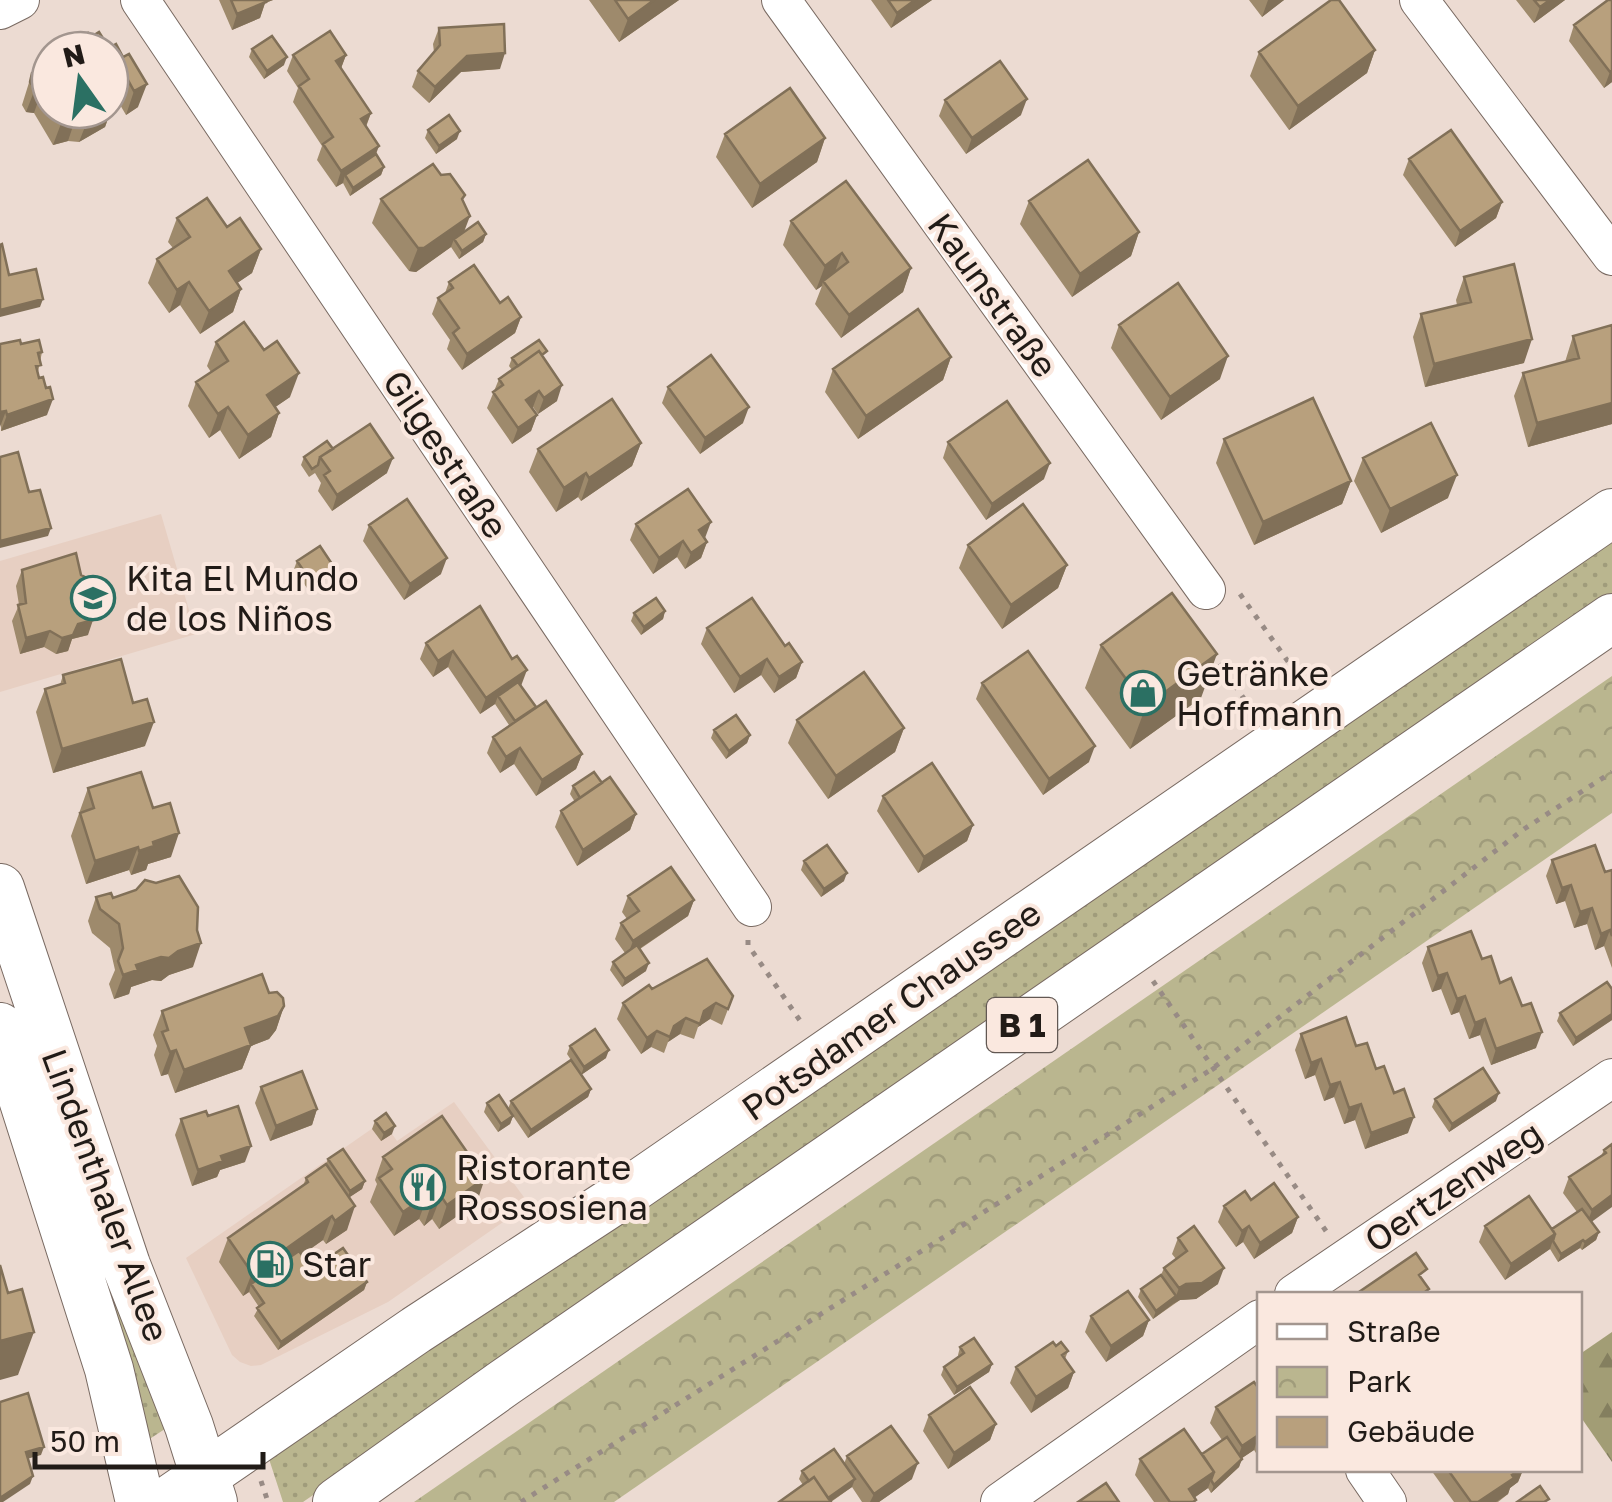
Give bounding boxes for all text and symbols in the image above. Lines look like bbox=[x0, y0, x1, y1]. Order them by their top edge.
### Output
north arrow bbox=[30, 30, 130, 130]
text: N bbox=[60, 37, 88, 74]
street label: Kaunstraße bbox=[919, 205, 1067, 385]
street label: Gilgestraße bbox=[375, 362, 517, 546]
place label: Kita El Mundo de los Niños bbox=[126, 557, 359, 639]
school or university icon: Kita El Mundo de los Niños bbox=[70, 575, 116, 621]
place label: Getränke Hoffmann bbox=[1176, 652, 1343, 734]
shop icon: Getränke Hoffmann bbox=[1120, 670, 1166, 716]
street label: Potsdamer Chaussee bbox=[734, 891, 1048, 1129]
road number: B 1 bbox=[987, 998, 1057, 1052]
street label: Lindenthaler Allee bbox=[34, 1043, 178, 1347]
street label: Oertzenweg bbox=[1357, 1111, 1549, 1261]
place label: Ristorante Rossosiena bbox=[456, 1146, 648, 1228]
restaurant icon: Ristorante Rossosiena bbox=[400, 1164, 446, 1210]
fuel station icon: Star bbox=[247, 1241, 293, 1287]
place label: Star bbox=[302, 1243, 371, 1285]
legend bbox=[1257, 1292, 1582, 1472]
text: Straße bbox=[1347, 1313, 1441, 1349]
text: Park bbox=[1347, 1363, 1412, 1399]
scale bar bbox=[35, 1407, 262, 1469]
text: Gebäude bbox=[1347, 1413, 1475, 1449]
text: 50 m bbox=[50, 1423, 120, 1459]

